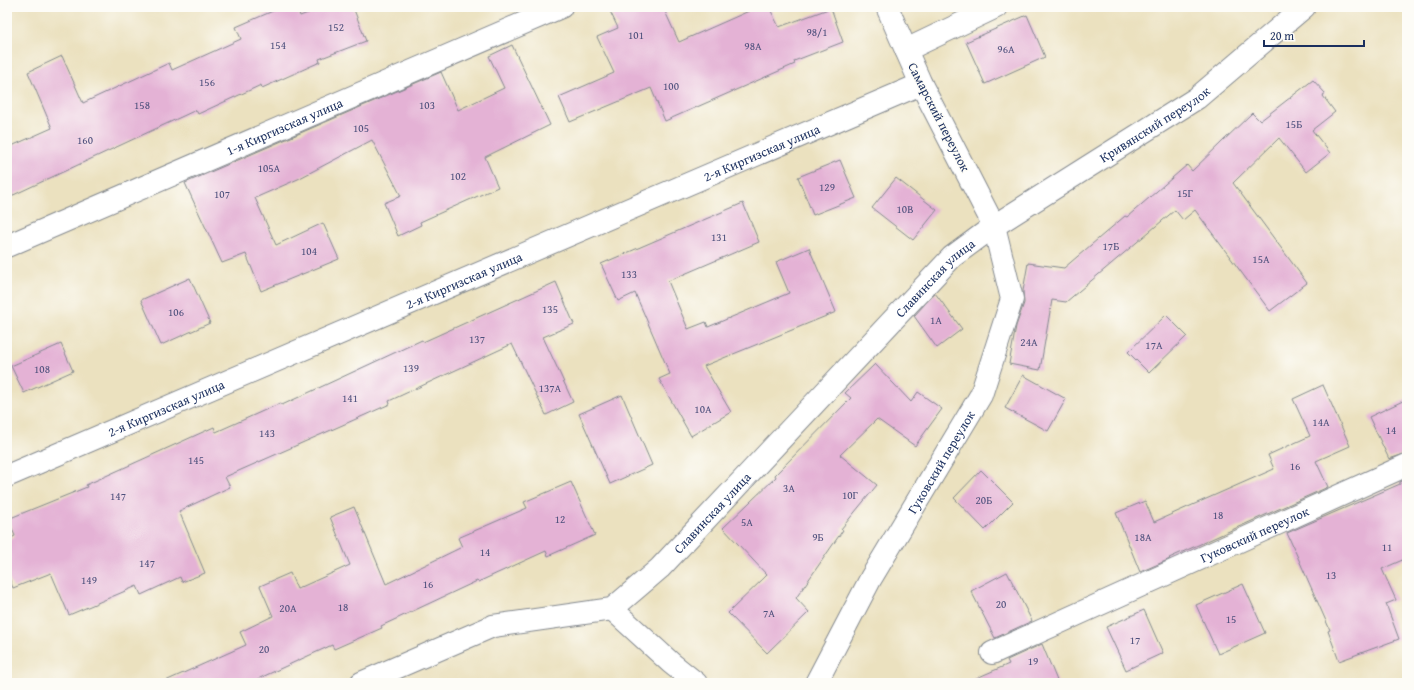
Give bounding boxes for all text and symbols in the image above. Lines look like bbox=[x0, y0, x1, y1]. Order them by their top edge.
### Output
house number: 152 bbox=[328, 19, 344, 35]
scale bar bbox=[1264, 22, 1364, 48]
house number: 98/1 bbox=[806, 24, 828, 40]
house number: 101 bbox=[628, 27, 644, 43]
text: 20 m bbox=[1270, 27, 1294, 44]
house number: 154 bbox=[270, 37, 286, 53]
house number: 98А bbox=[744, 38, 762, 54]
house number: 96А bbox=[997, 41, 1015, 57]
street label: Самарский переулок bbox=[903, 59, 975, 175]
house number: 156 bbox=[199, 74, 215, 90]
house number: 100 bbox=[663, 78, 679, 94]
street label: Кривянский переулок bbox=[1096, 82, 1214, 167]
street label: 1-я Киргизская улица bbox=[223, 93, 346, 160]
house number: 158 bbox=[134, 97, 150, 113]
house number: 103 bbox=[419, 97, 435, 113]
house number: 15Б bbox=[1286, 116, 1302, 132]
street label: 2-я Киргизская улица bbox=[700, 119, 824, 186]
house number: 105 bbox=[353, 120, 369, 136]
house number: 160 bbox=[77, 132, 93, 148]
house number: 105А bbox=[258, 160, 281, 176]
house number: 102 bbox=[450, 168, 466, 184]
house number: 129 bbox=[819, 179, 835, 195]
house number: 15Г bbox=[1177, 185, 1194, 201]
house number: 107 bbox=[214, 186, 230, 202]
house number: 10В bbox=[897, 201, 913, 217]
house number: 131 bbox=[711, 229, 727, 245]
street label: Славинская улица bbox=[891, 233, 979, 321]
house number: 17Б bbox=[1103, 238, 1119, 254]
house number: 104 bbox=[301, 243, 317, 259]
street label: 2-я Киргизская улица bbox=[402, 246, 526, 314]
house number: 15А bbox=[1252, 251, 1270, 267]
house number: 133 bbox=[621, 266, 637, 282]
house number: 135 bbox=[542, 301, 558, 317]
house number: 106 bbox=[168, 304, 184, 320]
house number: 1А bbox=[930, 312, 942, 328]
house number: 137 bbox=[469, 331, 485, 347]
house number: 24А bbox=[1020, 334, 1038, 350]
house number: 17А bbox=[1145, 337, 1163, 353]
house number: 139 bbox=[403, 360, 419, 376]
house number: 108 bbox=[34, 361, 50, 377]
street label: 2-я Киргизская улица bbox=[105, 374, 228, 441]
house number: 137А bbox=[539, 380, 562, 396]
house number: 141 bbox=[342, 390, 358, 406]
house number: 10А bbox=[694, 401, 712, 417]
street label: Гуковский переулок bbox=[902, 406, 979, 517]
house number: 14А bbox=[1312, 414, 1330, 430]
house number: 14 bbox=[1386, 422, 1396, 438]
house number: 143 bbox=[259, 425, 275, 441]
house number: 145 bbox=[188, 452, 204, 468]
house number: 16 bbox=[1290, 458, 1300, 474]
street label: Славинская улица bbox=[669, 467, 755, 558]
house number: 3А bbox=[783, 480, 795, 496]
house number: 10Г bbox=[842, 487, 859, 503]
house number: 147 bbox=[110, 488, 126, 504]
house number: 20Б bbox=[976, 492, 992, 508]
street label: Гуковский переулок bbox=[1197, 501, 1312, 567]
house number: 18 bbox=[1213, 507, 1223, 523]
house number: 12 bbox=[555, 511, 565, 527]
house number: 5А bbox=[741, 514, 753, 530]
house number: 9Б bbox=[812, 529, 824, 545]
house number: 18А bbox=[1134, 529, 1152, 545]
house number: 11 bbox=[1382, 539, 1392, 555]
house number: 14 bbox=[480, 544, 490, 560]
house number: 147 bbox=[139, 555, 155, 571]
house number: 13 bbox=[1326, 567, 1336, 583]
house number: 149 bbox=[81, 572, 97, 588]
house number: 16 bbox=[423, 576, 433, 592]
house number: 20 bbox=[996, 596, 1006, 612]
house number: 18 bbox=[338, 599, 348, 615]
house number: 20А bbox=[279, 600, 297, 616]
house number: 7А bbox=[763, 605, 775, 621]
house number: 15 bbox=[1226, 611, 1236, 627]
house number: 17 bbox=[1130, 632, 1140, 648]
house number: 20 bbox=[259, 641, 269, 657]
house number: 19 bbox=[1028, 653, 1038, 669]

